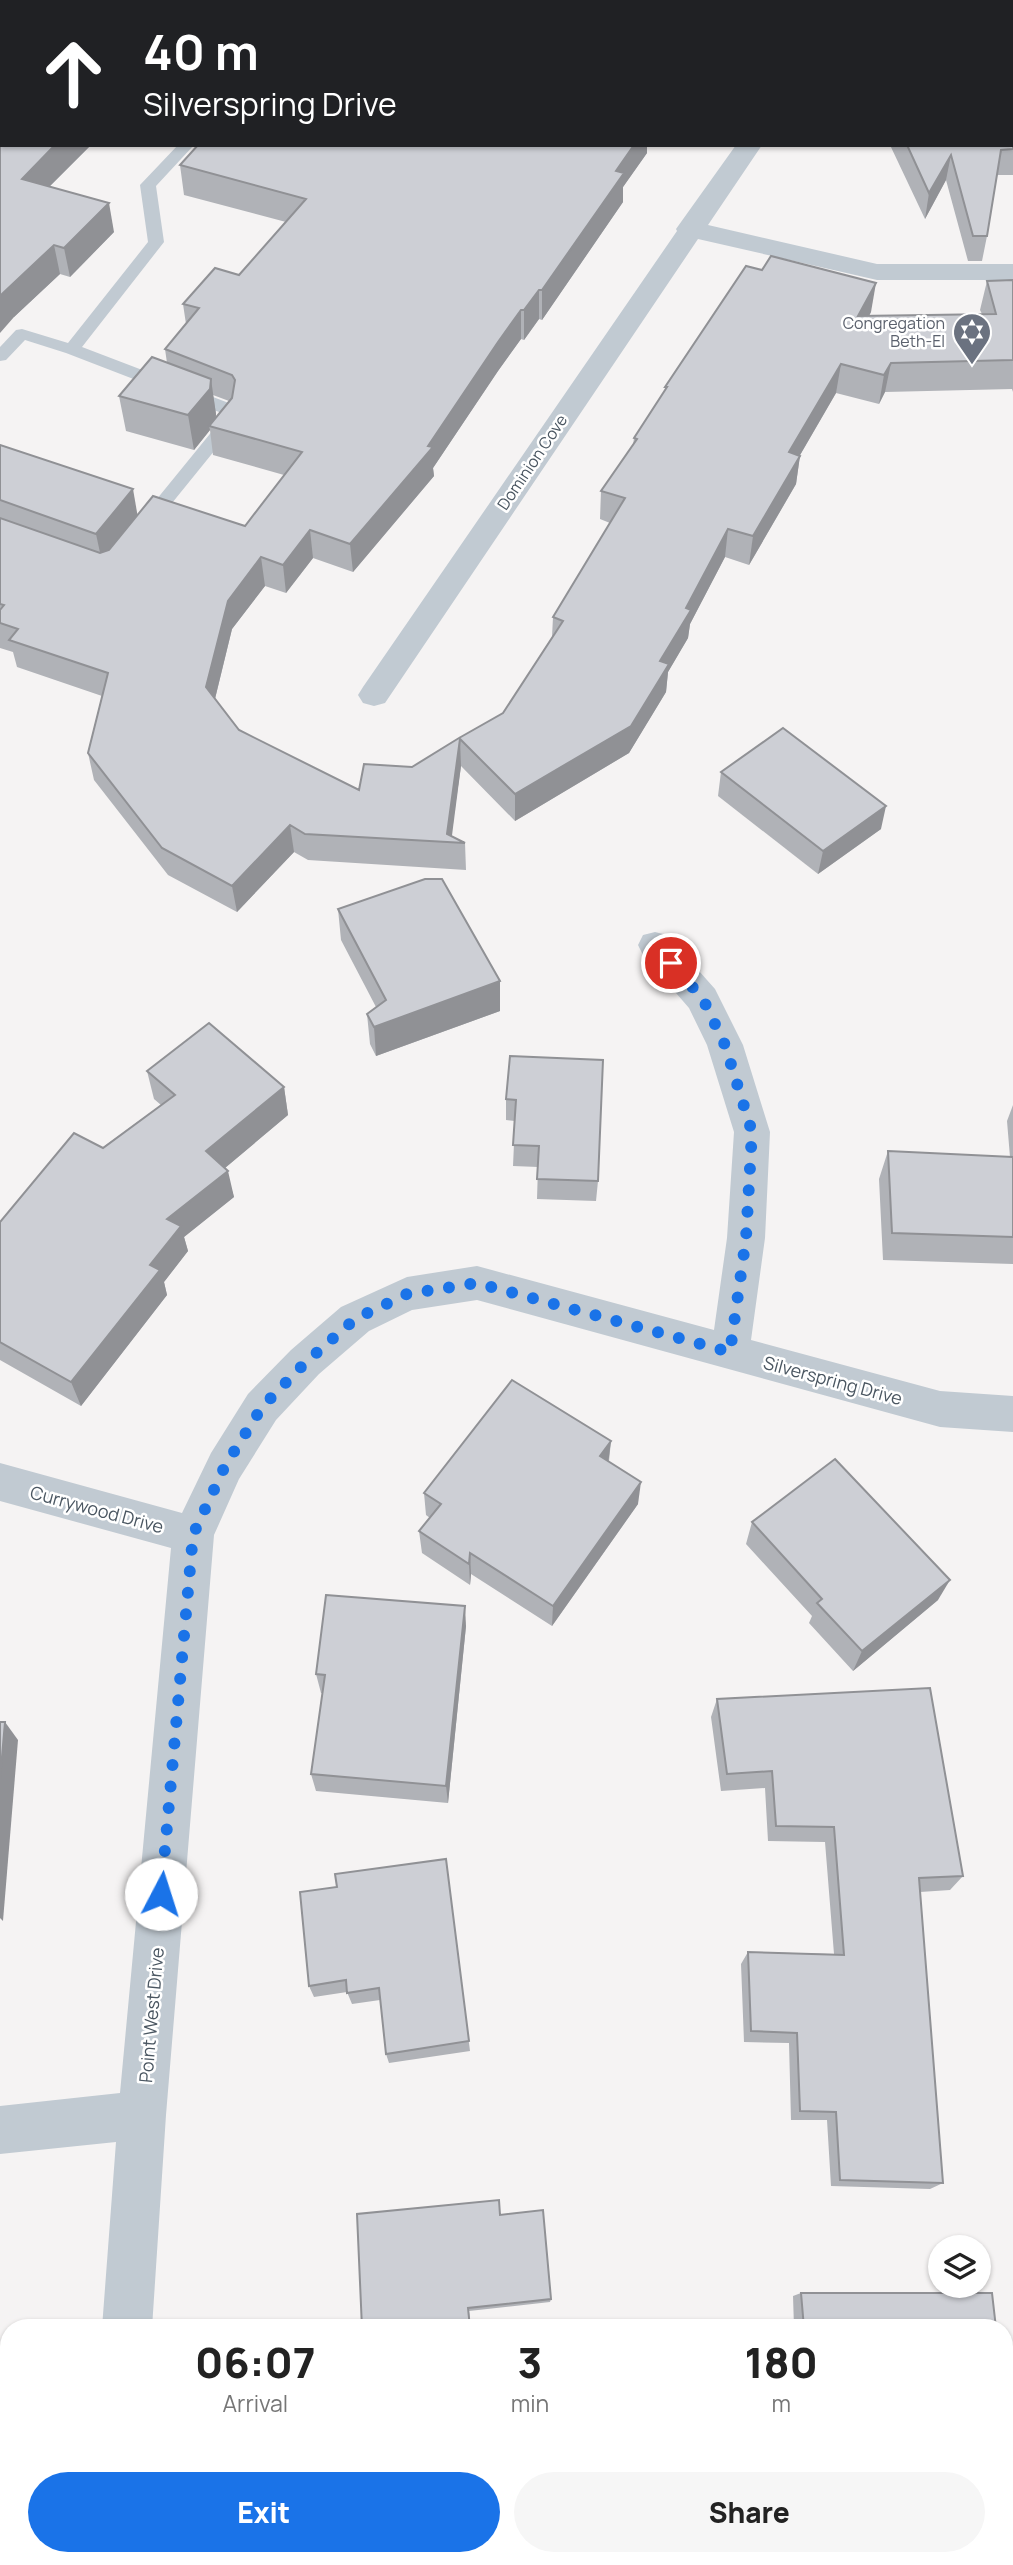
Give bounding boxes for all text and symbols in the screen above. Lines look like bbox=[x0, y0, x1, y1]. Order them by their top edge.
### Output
text: 40 m bbox=[143, 18, 259, 85]
icon: ahead bbox=[28, 28, 119, 119]
text: Silverspring Drive bbox=[143, 82, 397, 126]
synagogue icon: Congregation Beth-El bbox=[951, 311, 993, 366]
place label: Congregation Beth-El bbox=[843, 312, 945, 352]
street label: Dominion Cove bbox=[492, 410, 572, 514]
pin bbox=[641, 933, 701, 993]
icon: arrive bbox=[652, 944, 690, 982]
street label: Silverspring Drive bbox=[761, 1350, 905, 1410]
street label: Currywood Drive bbox=[28, 1480, 166, 1538]
position arrow bbox=[124, 1857, 198, 1931]
street label: Point West Drive bbox=[133, 1946, 169, 2084]
map controls bbox=[928, 2235, 991, 2298]
button: layers bbox=[928, 2235, 991, 2298]
text: 06:07 bbox=[195, 2333, 316, 2391]
text: 3 bbox=[518, 2333, 542, 2391]
text: 180 bbox=[744, 2333, 818, 2391]
text: Arrival bbox=[223, 2387, 288, 2419]
text: min bbox=[511, 2387, 549, 2419]
text: m bbox=[771, 2387, 791, 2419]
button: Exit bbox=[28, 2472, 500, 2552]
button: Share bbox=[514, 2472, 985, 2552]

